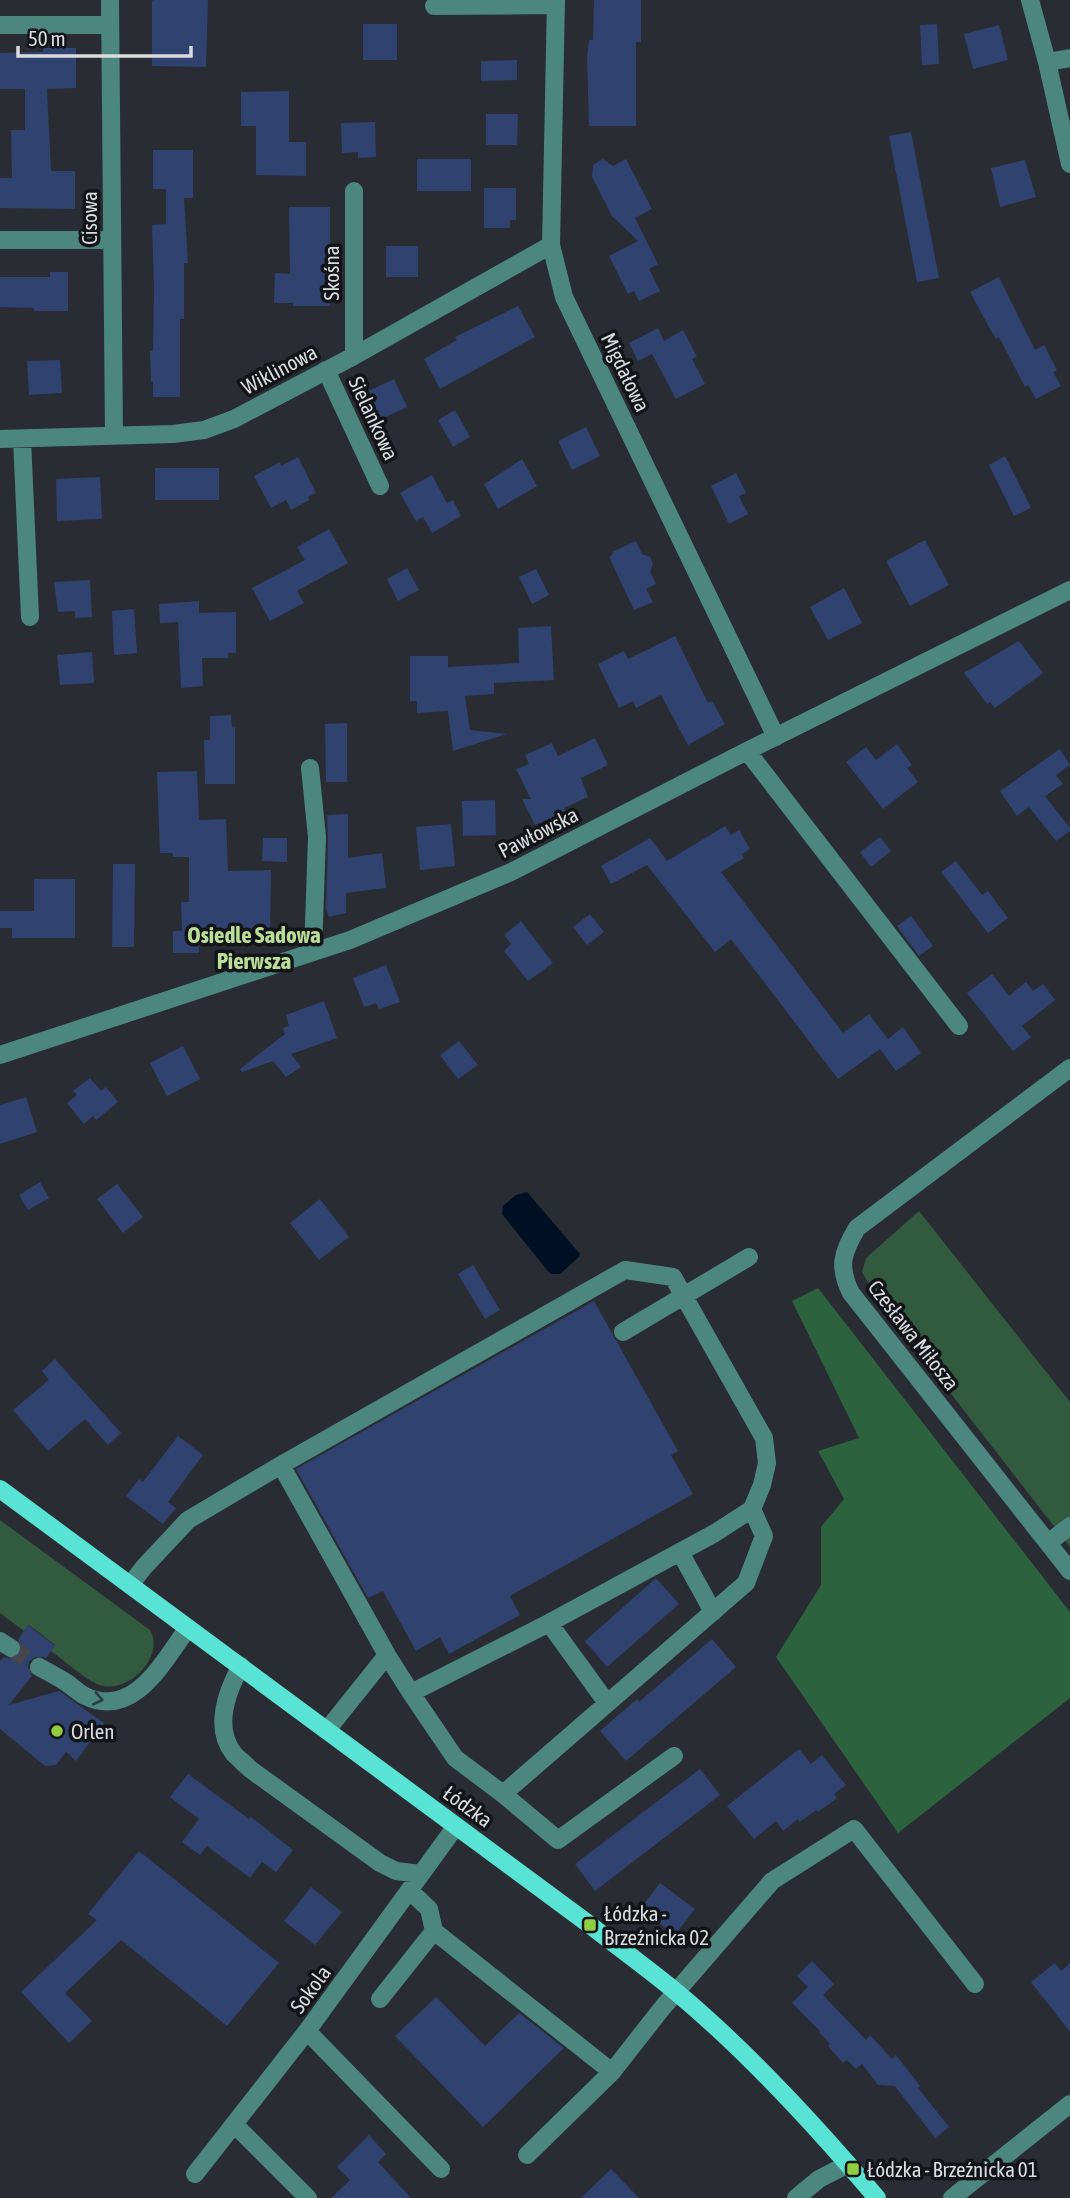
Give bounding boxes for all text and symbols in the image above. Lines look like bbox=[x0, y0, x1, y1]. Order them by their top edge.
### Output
scale bar bbox=[18, 14, 191, 58]
text: 50 m bbox=[28, 26, 66, 50]
street label: Cisowa bbox=[77, 191, 101, 245]
street label: Skośna bbox=[319, 246, 343, 300]
street label: Migdałowa bbox=[597, 329, 655, 415]
street label: Wiklinowa bbox=[237, 339, 321, 399]
street label: Sielankowa bbox=[344, 372, 404, 464]
street label: Pawłowska bbox=[494, 802, 582, 862]
district label: Osiedle Sadowa Pierwsza bbox=[187, 922, 321, 974]
street label: Czesława Miłosza bbox=[864, 1275, 964, 1395]
one-way arrow bbox=[92, 1690, 104, 1705]
place label: Orlen bbox=[71, 1719, 115, 1743]
marker: Orlen bbox=[49, 1723, 65, 1739]
street label: Łódzka bbox=[439, 1780, 497, 1832]
place label: Łódzka - Brzeźnicka 02 bbox=[604, 1901, 709, 1949]
marker: Łódzka - Brzeźnicka 02 bbox=[582, 1917, 598, 1933]
street label: Sokola bbox=[285, 1961, 335, 2017]
place label: Łódzka - Brzeźnicka 01 bbox=[867, 2157, 1038, 2181]
marker: Łódzka - Brzeźnicka 01 bbox=[845, 2161, 861, 2177]

